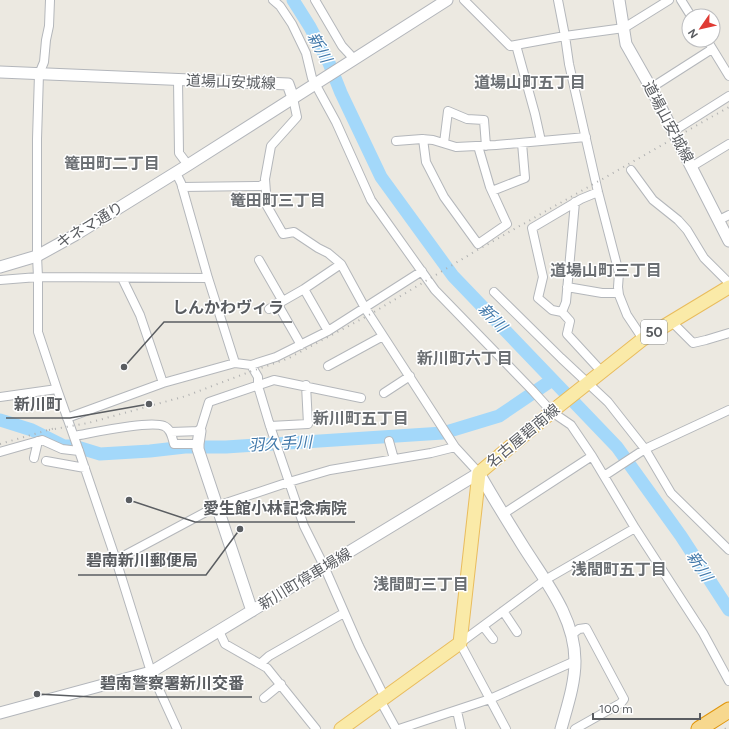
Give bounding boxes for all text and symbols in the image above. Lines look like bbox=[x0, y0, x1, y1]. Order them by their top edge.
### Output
north arrow bbox=[681, 8, 721, 48]
text: N bbox=[685, 26, 701, 40]
water label: 新川 bbox=[303, 29, 337, 68]
street label: 道場山安城線 bbox=[186, 71, 276, 93]
district label: 道場山町五丁目 bbox=[474, 73, 586, 92]
street label: 道場山安城線 bbox=[639, 78, 697, 166]
district label: 篭田町二丁目 bbox=[64, 154, 160, 173]
district label: 篭田町三丁目 bbox=[230, 191, 326, 210]
street label: キネマ通り bbox=[53, 198, 127, 252]
district label: 道場山町三丁目 bbox=[550, 261, 662, 280]
callout: しんかわヴィラ bbox=[164, 294, 292, 322]
text: しんかわヴィラ bbox=[172, 298, 284, 317]
water label: 新川 bbox=[475, 299, 512, 337]
road number: 50 bbox=[641, 320, 667, 344]
district label: 新川町六丁目 bbox=[417, 349, 513, 368]
callout: 新川町 bbox=[6, 390, 70, 418]
text: 新川町 bbox=[14, 395, 62, 414]
street label: 名古屋碧南線 bbox=[483, 400, 563, 472]
district label: 新川町五丁目 bbox=[313, 409, 409, 428]
water label: 羽久手川 bbox=[248, 432, 314, 455]
callout: 愛生館小林記念病院 bbox=[195, 494, 355, 522]
text: 愛生館小林記念病院 bbox=[203, 499, 347, 518]
street label: 新川町停車場線 bbox=[255, 544, 355, 614]
callout: 碧南新川郵便局 bbox=[78, 547, 206, 575]
water label: 新川 bbox=[683, 548, 717, 587]
text: 碧南新川郵便局 bbox=[86, 551, 198, 570]
district label: 浅間町五丁目 bbox=[571, 560, 667, 579]
district label: 浅間町三丁目 bbox=[373, 575, 469, 594]
callout: 碧南警察署新川交番 bbox=[92, 669, 252, 697]
text: 碧南警察署新川交番 bbox=[100, 674, 244, 693]
scale bar bbox=[593, 695, 700, 721]
text: 100 m bbox=[599, 702, 633, 716]

